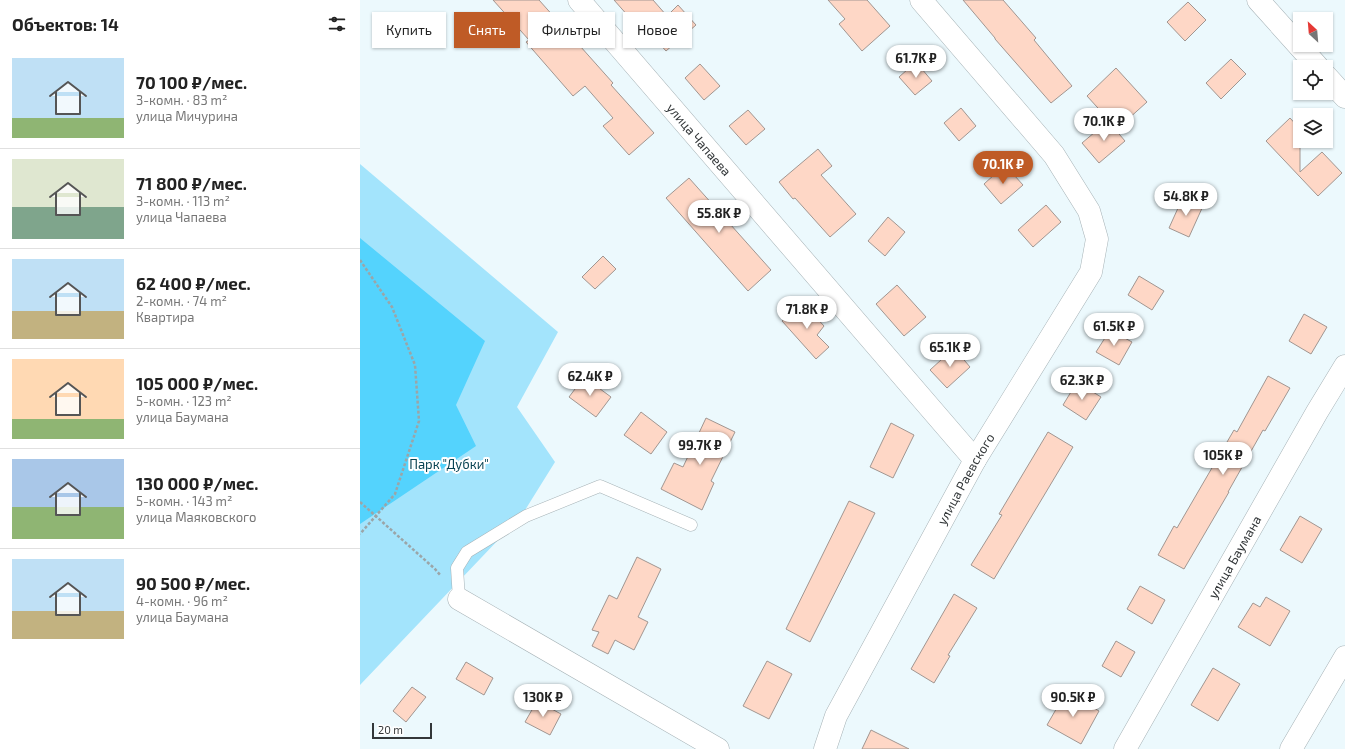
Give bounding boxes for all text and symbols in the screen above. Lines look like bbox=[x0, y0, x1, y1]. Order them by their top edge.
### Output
chip: Купить bbox=[372, 12, 446, 48]
chip: Снять bbox=[454, 12, 520, 48]
chip: Фильтры bbox=[528, 12, 615, 48]
chip: Новое bbox=[623, 12, 692, 48]
north arrow bbox=[1293, 12, 1333, 52]
map controls bbox=[1293, 12, 1333, 148]
icon: filters bbox=[326, 13, 348, 35]
text: Объектов: 14 bbox=[12, 14, 119, 34]
pin: 61.7K ₽ bbox=[879, 45, 953, 79]
text: 61.7K ₽ bbox=[895, 50, 937, 66]
button: locate bbox=[1293, 60, 1333, 100]
text: 70 100 ₽/мес. bbox=[136, 72, 247, 92]
icon: home bbox=[44, 74, 92, 122]
text: 3-комн. · 83 m² bbox=[136, 92, 227, 108]
street label: улица Чапаева bbox=[663, 100, 735, 179]
text: улица Мичурина bbox=[136, 108, 238, 124]
pin: 70.1K ₽ bbox=[1067, 108, 1141, 142]
button: layers bbox=[1293, 108, 1333, 148]
text: 70.1K ₽ bbox=[1083, 113, 1125, 129]
pin: 70.1K ₽ bbox=[966, 151, 1040, 185]
text: 70.1K ₽ bbox=[982, 156, 1024, 172]
text: 71 800 ₽/мес. bbox=[136, 173, 247, 193]
icon: home bbox=[44, 175, 92, 223]
pin: 54.8K ₽ bbox=[1149, 183, 1223, 217]
text: 54.8K ₽ bbox=[1163, 188, 1209, 204]
text: 3-комн. · 113 m² bbox=[136, 193, 230, 209]
pin: 55.8K ₽ bbox=[682, 200, 756, 234]
text: 55.8K ₽ bbox=[697, 205, 741, 221]
text: улица Чапаева bbox=[136, 209, 227, 225]
text: 62 400 ₽/мес. bbox=[136, 273, 251, 293]
icon: home bbox=[44, 275, 92, 323]
text: 2-комн. · 74 m² bbox=[136, 293, 227, 309]
pin: 71.8K ₽ bbox=[770, 296, 844, 330]
text: 71.8K ₽ bbox=[786, 301, 828, 317]
text: Квартира bbox=[136, 309, 195, 325]
pin: 61.5K ₽ bbox=[1077, 313, 1151, 347]
text: 61.5K ₽ bbox=[1093, 318, 1135, 334]
pin: 65.1K ₽ bbox=[913, 334, 987, 368]
text: 65.1K ₽ bbox=[929, 339, 971, 355]
pin: 62.4K ₽ bbox=[553, 363, 627, 397]
pin: 62.3K ₽ bbox=[1045, 367, 1119, 401]
text: 62.4K ₽ bbox=[567, 368, 613, 384]
text: 62.3K ₽ bbox=[1060, 372, 1104, 388]
text: 105 000 ₽/мес. bbox=[136, 373, 258, 393]
icon: home bbox=[44, 375, 92, 423]
text: 5-комн. · 123 m² bbox=[136, 393, 232, 409]
text: улица Баумана bbox=[136, 409, 229, 425]
street label: улица Раевского bbox=[933, 430, 998, 527]
pin: 99.7K ₽ bbox=[663, 432, 737, 466]
text: 99.7K ₽ bbox=[678, 437, 722, 453]
pin: 105K ₽ bbox=[1190, 442, 1256, 476]
text: 105K ₽ bbox=[1203, 447, 1243, 463]
park label: Парк "Дубки" bbox=[409, 456, 489, 472]
text: 130 000 ₽/мес. bbox=[136, 473, 258, 493]
icon: home bbox=[44, 475, 92, 523]
text: 5-комн. · 143 m² bbox=[136, 493, 232, 509]
text: улица Маяковского bbox=[136, 509, 256, 525]
street label: улица Баумана bbox=[1204, 513, 1264, 601]
text: 90 500 ₽/мес. bbox=[136, 573, 250, 593]
icon: home bbox=[44, 575, 92, 623]
text: 4-комн. · 96 m² bbox=[136, 593, 228, 609]
text: улица Баумана bbox=[136, 609, 229, 625]
pin: 130K ₽ bbox=[510, 684, 576, 718]
pin: 90.5K ₽ bbox=[1036, 684, 1110, 718]
text: 130K ₽ bbox=[523, 689, 563, 705]
text: 90.5K ₽ bbox=[1051, 689, 1095, 705]
scale bar bbox=[372, 721, 432, 740]
text: 20 m bbox=[378, 723, 403, 736]

